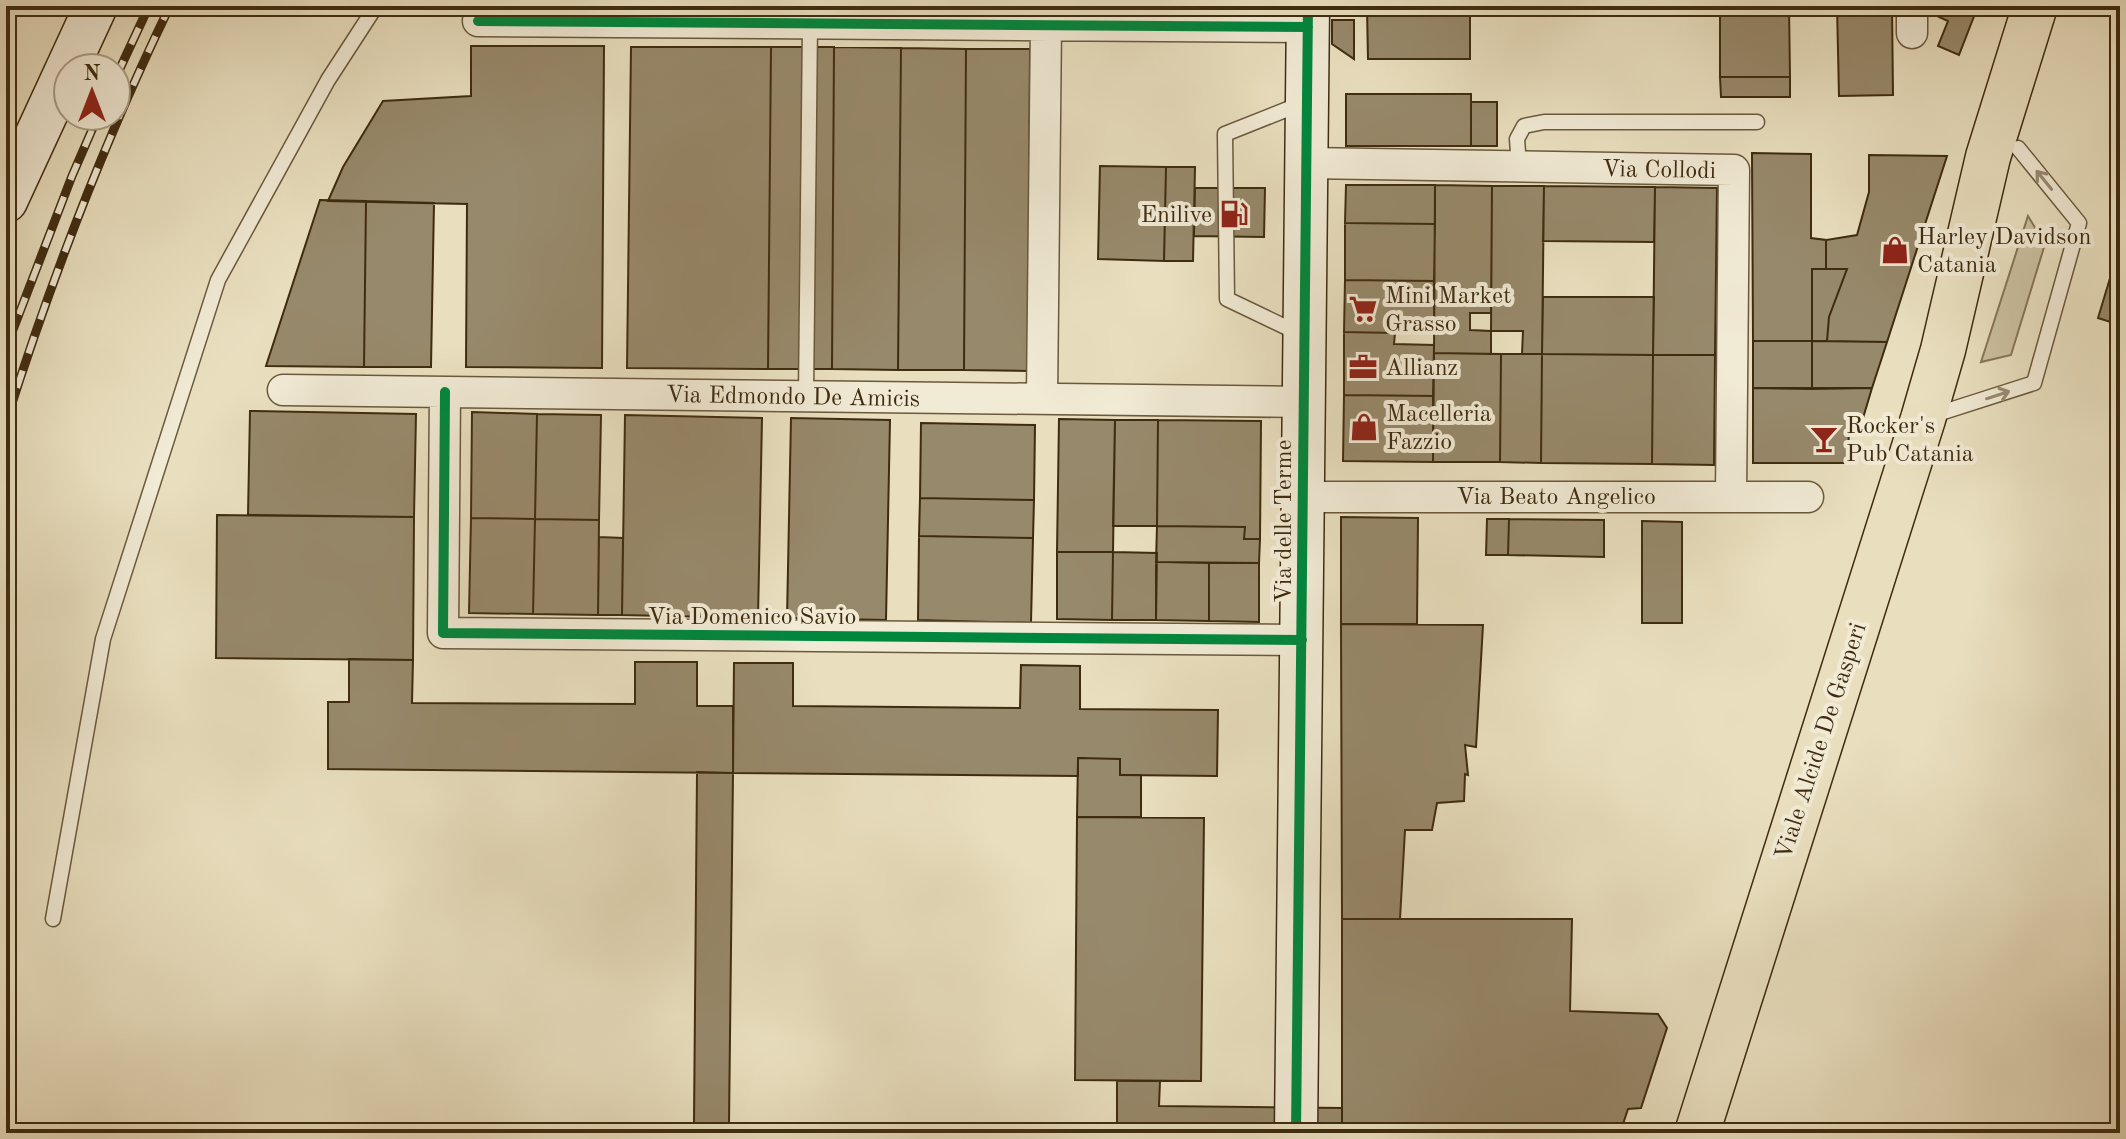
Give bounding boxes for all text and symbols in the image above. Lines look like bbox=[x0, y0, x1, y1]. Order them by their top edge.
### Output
north arrow bbox=[52, 52, 132, 132]
text: N bbox=[84, 63, 101, 85]
street label: Via Collodi bbox=[1602, 158, 1716, 184]
one-way arrow bbox=[2035, 170, 2053, 191]
fuel station icon: Enilive bbox=[1219, 199, 1249, 229]
place label: Enilive bbox=[1140, 204, 1212, 228]
place label: Harley Davidson Catania bbox=[1917, 226, 2091, 278]
shop icon: Harley Davidson Catania bbox=[1880, 235, 1910, 265]
place label: Mini Market Grasso bbox=[1385, 285, 1511, 337]
supermarket icon: Mini Market Grasso bbox=[1348, 294, 1378, 324]
office icon: Allianz bbox=[1348, 352, 1378, 382]
place label: Allianz bbox=[1385, 357, 1458, 381]
street label: Via Edmondo De Amicis bbox=[666, 384, 920, 412]
one-way arrow bbox=[1984, 387, 2010, 402]
place label: Macelleria Fazzio bbox=[1386, 403, 1492, 455]
shop icon: Macelleria Fazzio bbox=[1349, 412, 1379, 442]
place label: Rocker's Pub Catania bbox=[1846, 415, 1974, 467]
bar icon: Rocker's Pub Catania bbox=[1809, 424, 1839, 454]
street label: Via delle Terme bbox=[1273, 439, 1297, 603]
street label: Via Beato Angelico bbox=[1456, 486, 1656, 510]
street label: Via Domenico Savio bbox=[648, 606, 856, 630]
street label: Viale Alcide De Gasperi bbox=[1772, 620, 1872, 863]

